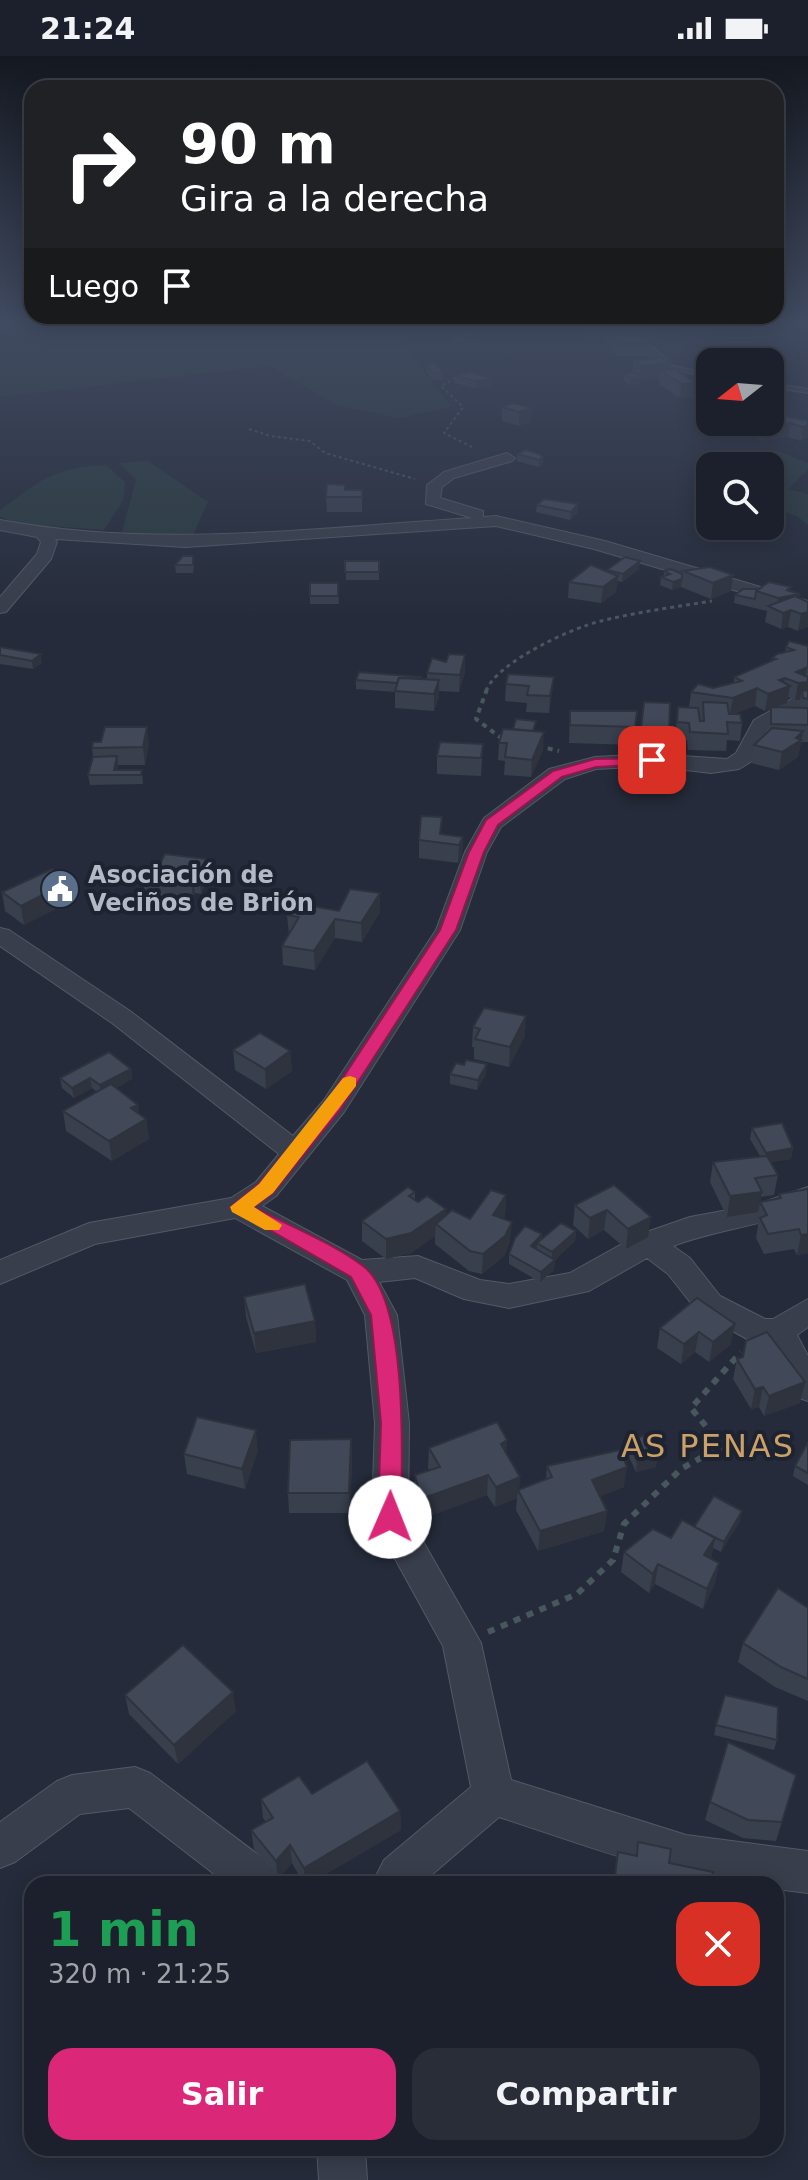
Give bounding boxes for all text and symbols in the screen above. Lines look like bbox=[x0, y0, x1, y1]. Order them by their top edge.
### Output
text: 21:24 bbox=[40, 11, 136, 46]
text: 90 m bbox=[180, 111, 336, 176]
icon: right bbox=[48, 112, 152, 216]
text: Gira a la derecha bbox=[180, 178, 489, 219]
icon: arrive bbox=[155, 264, 199, 308]
text: Luego bbox=[48, 269, 139, 304]
north arrow bbox=[696, 348, 784, 436]
map controls bbox=[696, 348, 784, 540]
button: search bbox=[696, 452, 784, 540]
pin bbox=[618, 726, 686, 794]
icon: arrive bbox=[630, 738, 674, 782]
place label: Asociación de Veciños de Brión bbox=[88, 861, 314, 917]
public building icon: Asociación de Veciños de Brión bbox=[39, 868, 81, 910]
district label: AS PENAS bbox=[621, 1427, 795, 1465]
position arrow bbox=[348, 1475, 432, 1559]
text: 1 min bbox=[48, 1901, 199, 1957]
button: close bbox=[676, 1902, 760, 1986]
text: 320 m · 21:25 bbox=[48, 1959, 231, 1989]
button: Salir bbox=[48, 2048, 396, 2140]
button: Compartir bbox=[412, 2048, 760, 2140]

